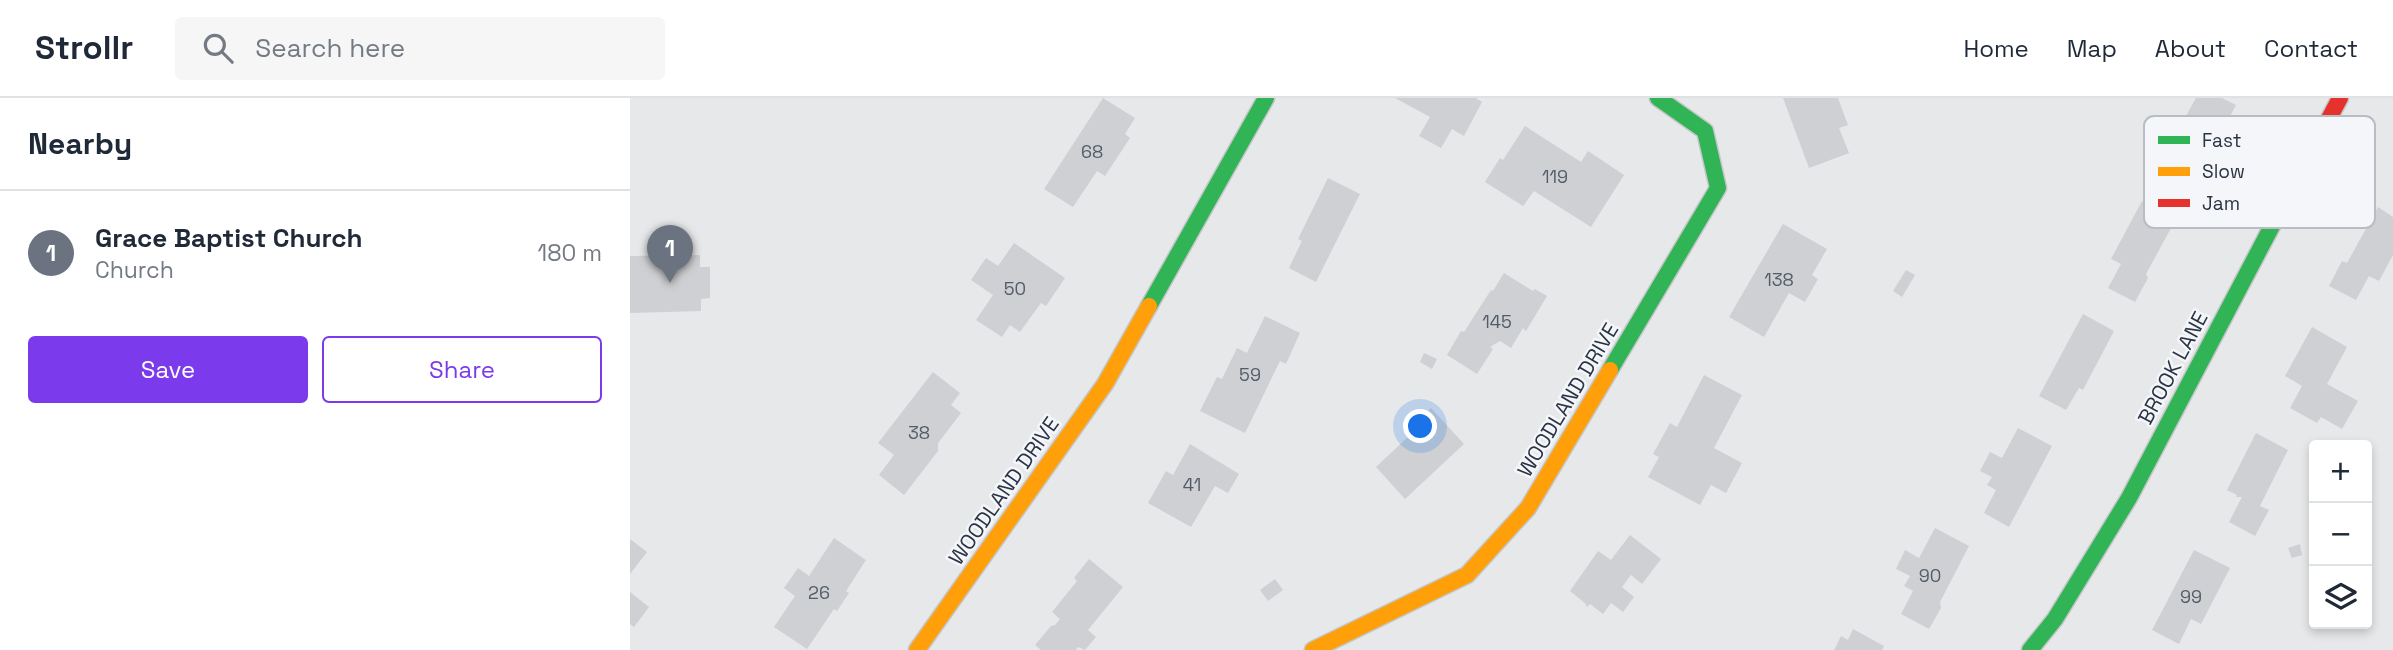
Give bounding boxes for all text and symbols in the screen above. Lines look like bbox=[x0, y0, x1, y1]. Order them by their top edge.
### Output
search box bbox=[175, 17, 665, 80]
text: Strollr bbox=[35, 27, 133, 69]
icon: search bbox=[199, 29, 237, 67]
text: Search here bbox=[255, 31, 405, 65]
text: Home bbox=[1963, 33, 2029, 64]
text: Map bbox=[2067, 33, 2117, 64]
text: About bbox=[2155, 33, 2226, 64]
text: Contact bbox=[2264, 33, 2358, 64]
legend bbox=[2144, 116, 2375, 228]
text: Nearby bbox=[28, 124, 132, 163]
text: Fast bbox=[2202, 128, 2242, 153]
house number: 68 bbox=[1081, 140, 1103, 163]
text: Slow bbox=[2202, 159, 2245, 184]
house number: 119 bbox=[1542, 165, 1568, 188]
text: Jam bbox=[2202, 191, 2240, 216]
text: Grace Baptist Church bbox=[95, 221, 363, 255]
pin: 1 bbox=[647, 225, 693, 283]
text: 1 bbox=[46, 238, 56, 268]
text: 180 m bbox=[538, 238, 602, 268]
text: Church bbox=[95, 255, 174, 285]
house number: 138 bbox=[1764, 268, 1794, 291]
house number: 50 bbox=[1004, 277, 1026, 300]
street label: BROOK LANE bbox=[2132, 307, 2214, 429]
house number: 145 bbox=[1482, 310, 1512, 333]
street label: WOODLAND DRIVE bbox=[1511, 318, 1624, 482]
button: Save bbox=[28, 336, 308, 403]
button: Share bbox=[322, 336, 602, 403]
house number: 59 bbox=[1239, 363, 1261, 386]
your location bbox=[1403, 409, 1437, 443]
street label: WOODLAND DRIVE bbox=[942, 411, 1065, 570]
house number: 38 bbox=[908, 421, 930, 444]
map controls bbox=[2309, 440, 2372, 629]
button: + bbox=[2309, 440, 2372, 503]
house number: 41 bbox=[1183, 473, 1201, 496]
button: − bbox=[2309, 503, 2372, 566]
house number: 90 bbox=[1919, 564, 1941, 587]
button: layers bbox=[2309, 566, 2372, 629]
house number: 26 bbox=[808, 581, 830, 604]
house number: 99 bbox=[2180, 585, 2202, 608]

